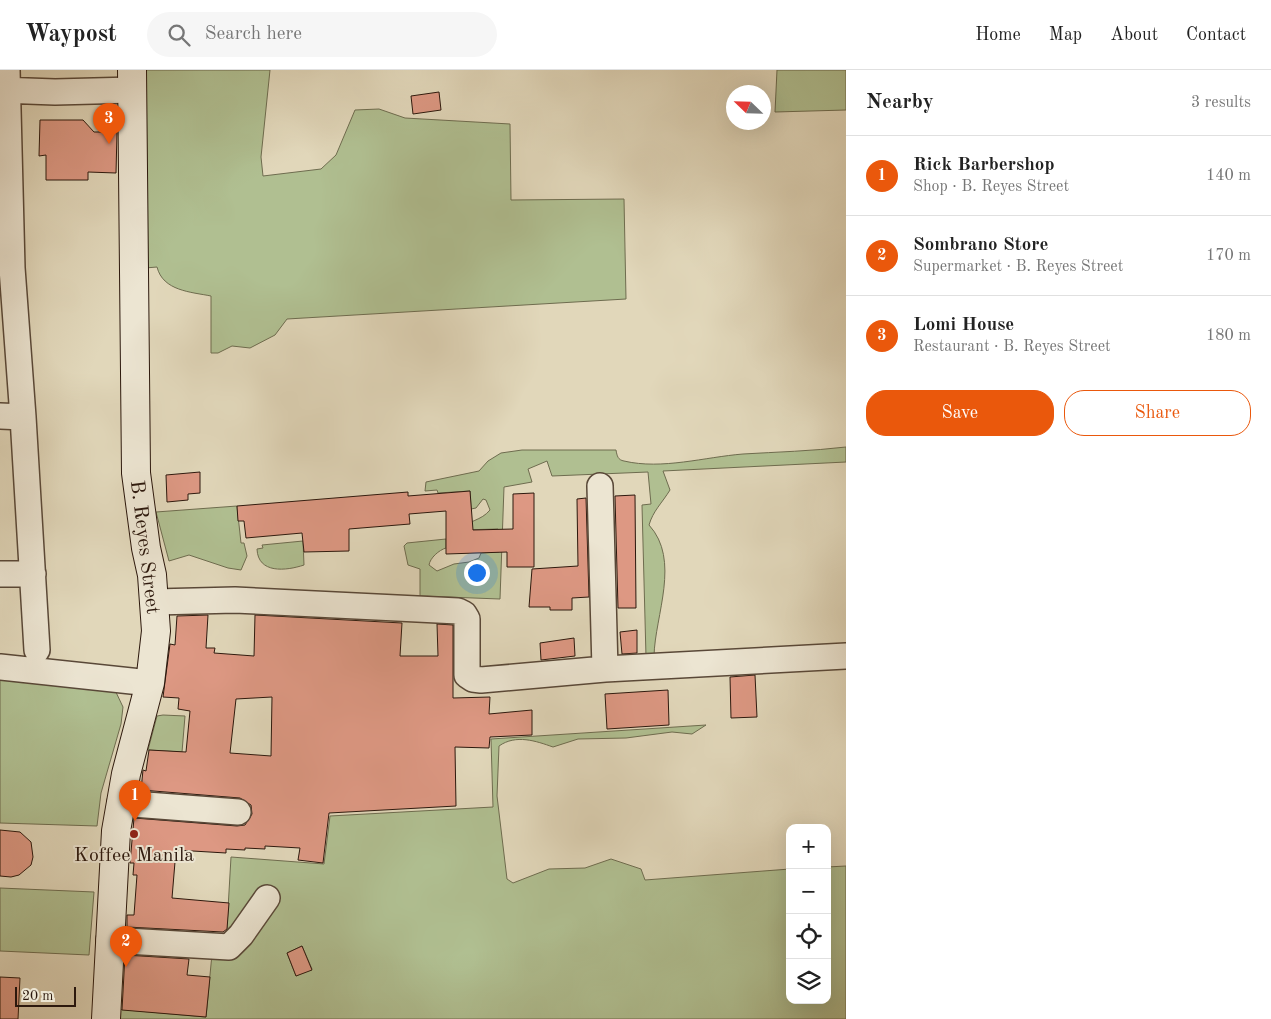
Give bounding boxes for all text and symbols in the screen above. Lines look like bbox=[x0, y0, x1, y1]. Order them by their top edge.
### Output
search box bbox=[147, 12, 497, 57]
icon: search bbox=[165, 21, 193, 49]
text: Waypost bbox=[25, 23, 117, 47]
text: Search here bbox=[205, 25, 302, 44]
text: Home bbox=[975, 26, 1021, 44]
text: Map bbox=[1049, 26, 1082, 44]
text: About bbox=[1110, 26, 1158, 44]
text: Contact bbox=[1186, 26, 1246, 44]
north arrow bbox=[726, 85, 771, 130]
text: Nearby bbox=[866, 92, 934, 113]
text: 3 results bbox=[1191, 95, 1251, 111]
pin: 3 bbox=[93, 103, 125, 144]
text: Rick Barbershop bbox=[913, 156, 1055, 175]
text: 1 bbox=[877, 168, 887, 184]
text: 140 m bbox=[1206, 168, 1251, 184]
text: Shop · B. Reyes Street bbox=[913, 179, 1069, 195]
text: Sombrano Store bbox=[913, 236, 1048, 255]
text: 2 bbox=[877, 248, 887, 264]
text: 170 m bbox=[1206, 248, 1251, 264]
text: Supermarket · B. Reyes Street bbox=[913, 259, 1123, 275]
text: Lomi House bbox=[913, 316, 1014, 335]
text: 3 bbox=[877, 328, 887, 344]
text: 180 m bbox=[1206, 328, 1251, 344]
text: Restaurant · B. Reyes Street bbox=[913, 339, 1111, 355]
button: Save bbox=[866, 390, 1054, 436]
button: Share bbox=[1064, 390, 1251, 436]
street label: B. Reyes Street bbox=[126, 479, 162, 615]
your location bbox=[464, 560, 490, 586]
pin: 1 bbox=[119, 780, 151, 821]
map controls bbox=[786, 824, 831, 1004]
button: + bbox=[786, 824, 831, 869]
marker: Koffee Manila bbox=[128, 828, 140, 840]
place label: Koffee Manila bbox=[74, 846, 194, 866]
button: − bbox=[786, 869, 831, 914]
button: locate bbox=[786, 914, 831, 959]
pin: 2 bbox=[110, 926, 142, 967]
button: layers bbox=[786, 959, 831, 1004]
scale bar bbox=[15, 984, 76, 1007]
text: 20 m bbox=[22, 989, 53, 1003]

